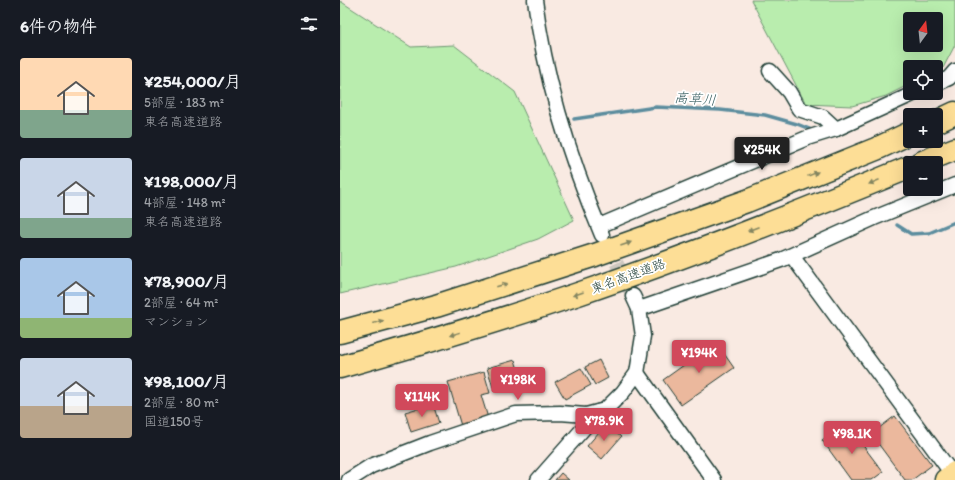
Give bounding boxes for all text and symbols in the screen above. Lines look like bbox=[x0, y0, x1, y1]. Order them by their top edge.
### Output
north arrow bbox=[903, 12, 943, 52]
map controls bbox=[903, 12, 943, 196]
icon: filters bbox=[298, 13, 320, 35]
text: 6件の物件 bbox=[20, 16, 97, 36]
button: locate bbox=[903, 60, 943, 100]
text: ¥254,000/月 bbox=[144, 71, 241, 91]
icon: home bbox=[52, 74, 100, 122]
water label: 高草川 bbox=[673, 89, 717, 109]
text: 5部屋 · 183 m² bbox=[144, 95, 224, 110]
button: + bbox=[903, 108, 943, 148]
text: 東名高速道路 bbox=[144, 114, 222, 129]
pin: ¥254K bbox=[734, 137, 790, 171]
text: ¥254K bbox=[743, 142, 781, 157]
button: − bbox=[903, 156, 943, 196]
text: ¥198,000/月 bbox=[144, 171, 239, 191]
one-way arrow bbox=[807, 171, 818, 177]
icon: home bbox=[52, 174, 100, 222]
one-way arrow bbox=[867, 179, 879, 185]
text: 4部屋 · 148 m² bbox=[144, 195, 226, 210]
text: 東名高速道路 bbox=[144, 214, 222, 229]
one-way arrow bbox=[746, 227, 758, 233]
one-way arrow bbox=[620, 241, 632, 247]
street label: 東名高速道路 bbox=[589, 256, 667, 296]
text: ¥78,900/月 bbox=[144, 271, 229, 291]
icon: home bbox=[52, 274, 100, 322]
one-way arrow bbox=[497, 282, 509, 288]
one-way arrow bbox=[572, 291, 584, 297]
text: 2部屋 · 64 m² bbox=[144, 295, 218, 310]
text: マンション bbox=[144, 314, 208, 329]
one-way arrow bbox=[372, 319, 384, 325]
one-way arrow bbox=[448, 331, 460, 337]
pin: ¥194K bbox=[671, 340, 727, 374]
text: ¥194K bbox=[681, 345, 717, 360]
pin: ¥198K bbox=[490, 367, 546, 401]
text: ¥98,100/月 bbox=[144, 371, 229, 391]
text: ¥198K bbox=[500, 372, 536, 387]
icon: home bbox=[52, 374, 100, 422]
pin: ¥114K bbox=[394, 384, 450, 418]
text: ¥114K bbox=[404, 389, 440, 404]
text: 2部屋 · 80 m² bbox=[144, 395, 219, 410]
pin: ¥78.9K bbox=[571, 408, 637, 442]
text: ¥78.9K bbox=[584, 413, 624, 428]
text: 国道150号 bbox=[144, 414, 204, 429]
pin: ¥98.1K bbox=[819, 421, 885, 455]
text: ¥98.1K bbox=[833, 426, 871, 441]

